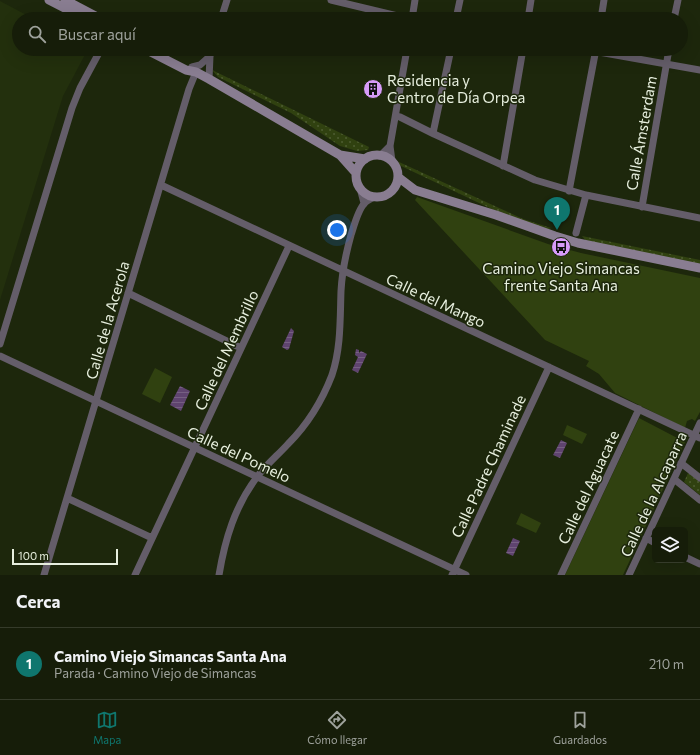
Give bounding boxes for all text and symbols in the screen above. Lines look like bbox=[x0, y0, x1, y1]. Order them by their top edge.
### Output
search box bbox=[12, 12, 688, 56]
icon: search bbox=[26, 23, 48, 45]
text: Buscar aquí bbox=[58, 25, 136, 43]
place label: Residencia y Centro de Día Orpea bbox=[387, 71, 525, 106]
street label: Calle Ámsterdam bbox=[621, 74, 660, 192]
building icon: Residencia y Centro de Día Orpea bbox=[362, 78, 384, 100]
pin: 1 bbox=[544, 197, 570, 230]
your location bbox=[327, 220, 347, 240]
bus stop icon: Camino Viejo Simancas frente Santa Ana bbox=[550, 236, 572, 258]
street label: Calle de la Acerola bbox=[82, 259, 132, 381]
place label: Camino Viejo Simancas frente Santa Ana bbox=[482, 259, 640, 294]
street label: Calle del Mango bbox=[384, 269, 488, 331]
street label: Calle del Membrillo bbox=[190, 287, 262, 413]
street label: Calle Padre Chaminade bbox=[447, 392, 529, 540]
street label: Calle del Pomelo bbox=[185, 422, 293, 486]
street label: Calle del Aguacate bbox=[554, 427, 622, 547]
street label: Calle de la Alcaparra bbox=[616, 428, 690, 560]
map controls bbox=[652, 527, 688, 563]
button: layers bbox=[652, 527, 688, 563]
scale bar bbox=[12, 547, 118, 566]
text: 100 m bbox=[18, 549, 49, 562]
text: Cerca bbox=[16, 591, 61, 612]
text: Camino Viejo Simancas Santa Ana bbox=[54, 647, 287, 665]
text: 1 bbox=[26, 656, 32, 672]
text: 210 m bbox=[649, 656, 684, 672]
text: Parada · Camino Viejo de Simancas bbox=[54, 665, 257, 681]
tab: Mapa bbox=[93, 709, 121, 746]
tab: Cómo llegar bbox=[307, 709, 367, 746]
tab: Guardados bbox=[553, 709, 607, 746]

